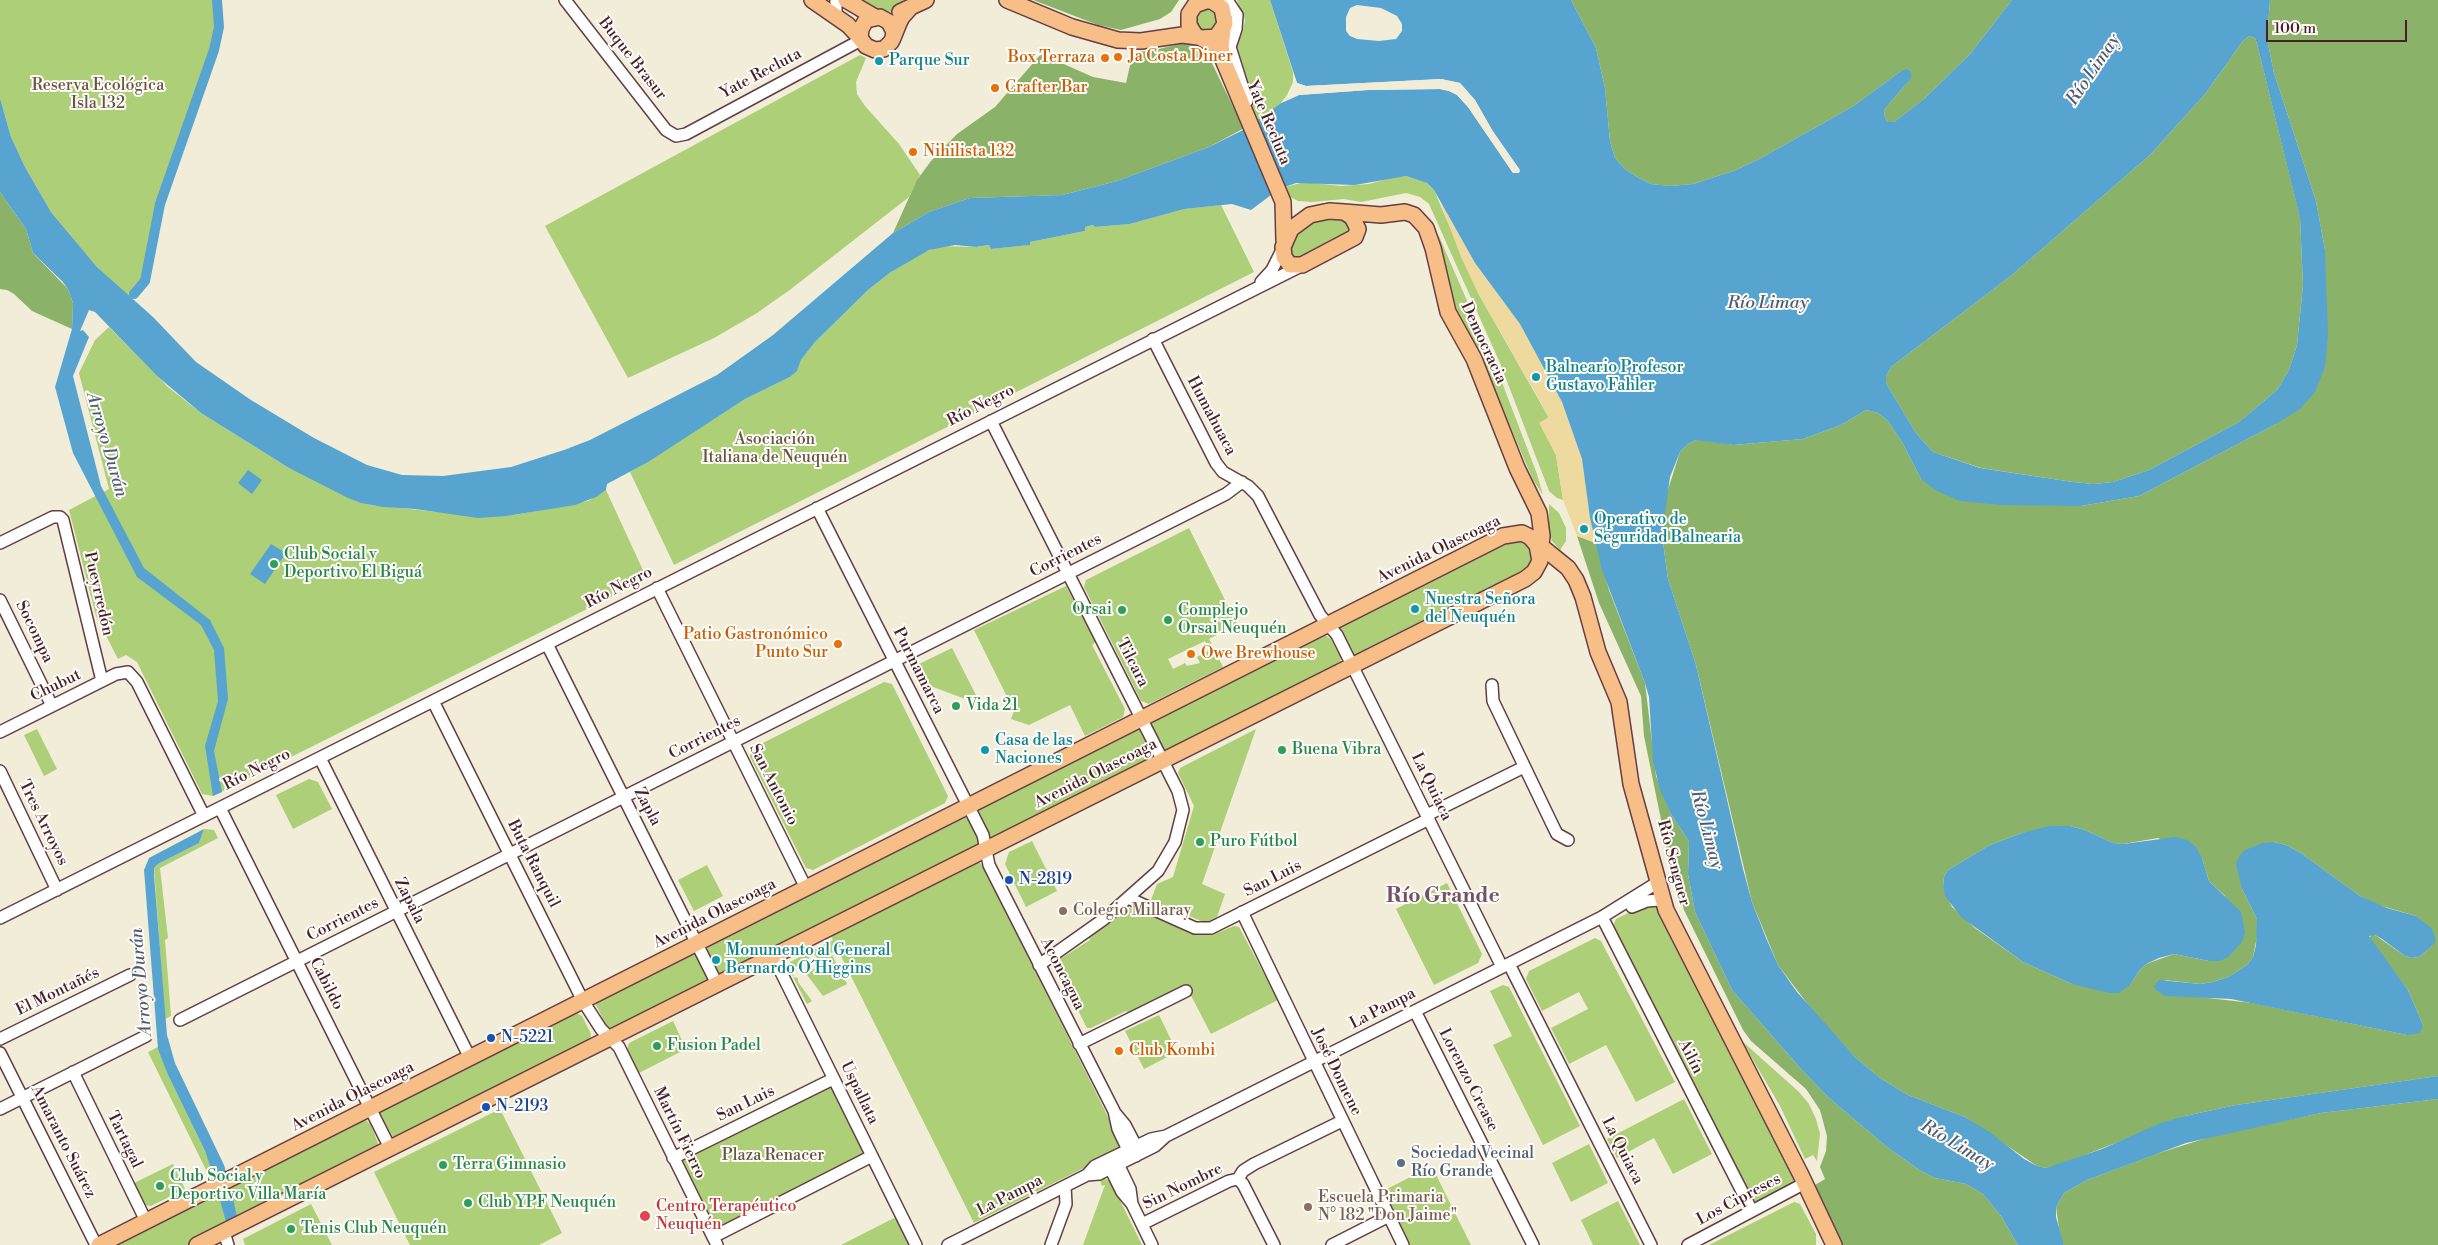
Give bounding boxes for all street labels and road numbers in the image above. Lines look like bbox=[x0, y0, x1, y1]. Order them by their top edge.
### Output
street label: Buque Brasur bbox=[594, 14, 670, 104]
street label: Yate Recluta bbox=[717, 45, 805, 103]
street label: Yate Recluta bbox=[1242, 78, 1294, 168]
street label: Democracia bbox=[1456, 299, 1510, 387]
street label: Humahuaca bbox=[1182, 373, 1240, 459]
street label: Río Negro bbox=[944, 381, 1018, 431]
street label: Avenida Olascoaga bbox=[1374, 512, 1504, 588]
street label: Corrientes bbox=[1027, 530, 1105, 582]
street label: Pueyrredón bbox=[79, 550, 117, 638]
street label: Río Negro bbox=[582, 563, 656, 613]
street label: Socompa bbox=[11, 598, 57, 666]
street label: Purmamarca bbox=[888, 625, 948, 717]
street label: Tilcara bbox=[1112, 635, 1152, 691]
street label: Chubut bbox=[28, 666, 84, 706]
street label: Corrientes bbox=[666, 712, 744, 764]
street label: Avenida Olascoaga bbox=[1031, 735, 1161, 813]
street label: San Antonio bbox=[744, 741, 802, 829]
street label: Río Negro bbox=[220, 745, 294, 795]
street label: La Quiaca bbox=[1406, 750, 1456, 824]
street label: Tres Arroyos bbox=[14, 777, 72, 869]
street label: Zapla bbox=[629, 785, 665, 829]
street label: Buta Ranquil bbox=[503, 817, 563, 911]
street label: Río Senguer bbox=[1652, 818, 1694, 908]
street label: San Luis bbox=[1241, 856, 1305, 902]
street label: Zapala bbox=[389, 875, 429, 927]
street label: Avenida Olascoaga bbox=[650, 875, 780, 953]
street label: Corrientes bbox=[304, 894, 382, 946]
street label: Aconcagua bbox=[1036, 935, 1088, 1013]
street label: Cabildo bbox=[305, 955, 347, 1013]
street label: El Montañés bbox=[13, 964, 103, 1020]
street label: La Pampa bbox=[1347, 984, 1419, 1034]
street label: José Domene bbox=[1306, 1025, 1366, 1119]
street label: Lorenzo Crease bbox=[1434, 1025, 1502, 1135]
street label: Ailín bbox=[1673, 1037, 1707, 1077]
street label: Avenida Olascoaga bbox=[288, 1058, 418, 1136]
street label: Uspallata bbox=[836, 1058, 882, 1128]
street label: Amaranto Suárez bbox=[26, 1082, 100, 1202]
street label: San Luis bbox=[714, 1082, 778, 1126]
street label: Martín Fierro bbox=[648, 1084, 710, 1182]
street label: Tartagal bbox=[102, 1108, 146, 1172]
street label: La Quiaca bbox=[1597, 1114, 1647, 1188]
street label: Sin Nombre bbox=[1140, 1160, 1226, 1214]
street label: Los Cipreses bbox=[1694, 1170, 1784, 1230]
street label: La Pampa bbox=[974, 1171, 1046, 1221]

